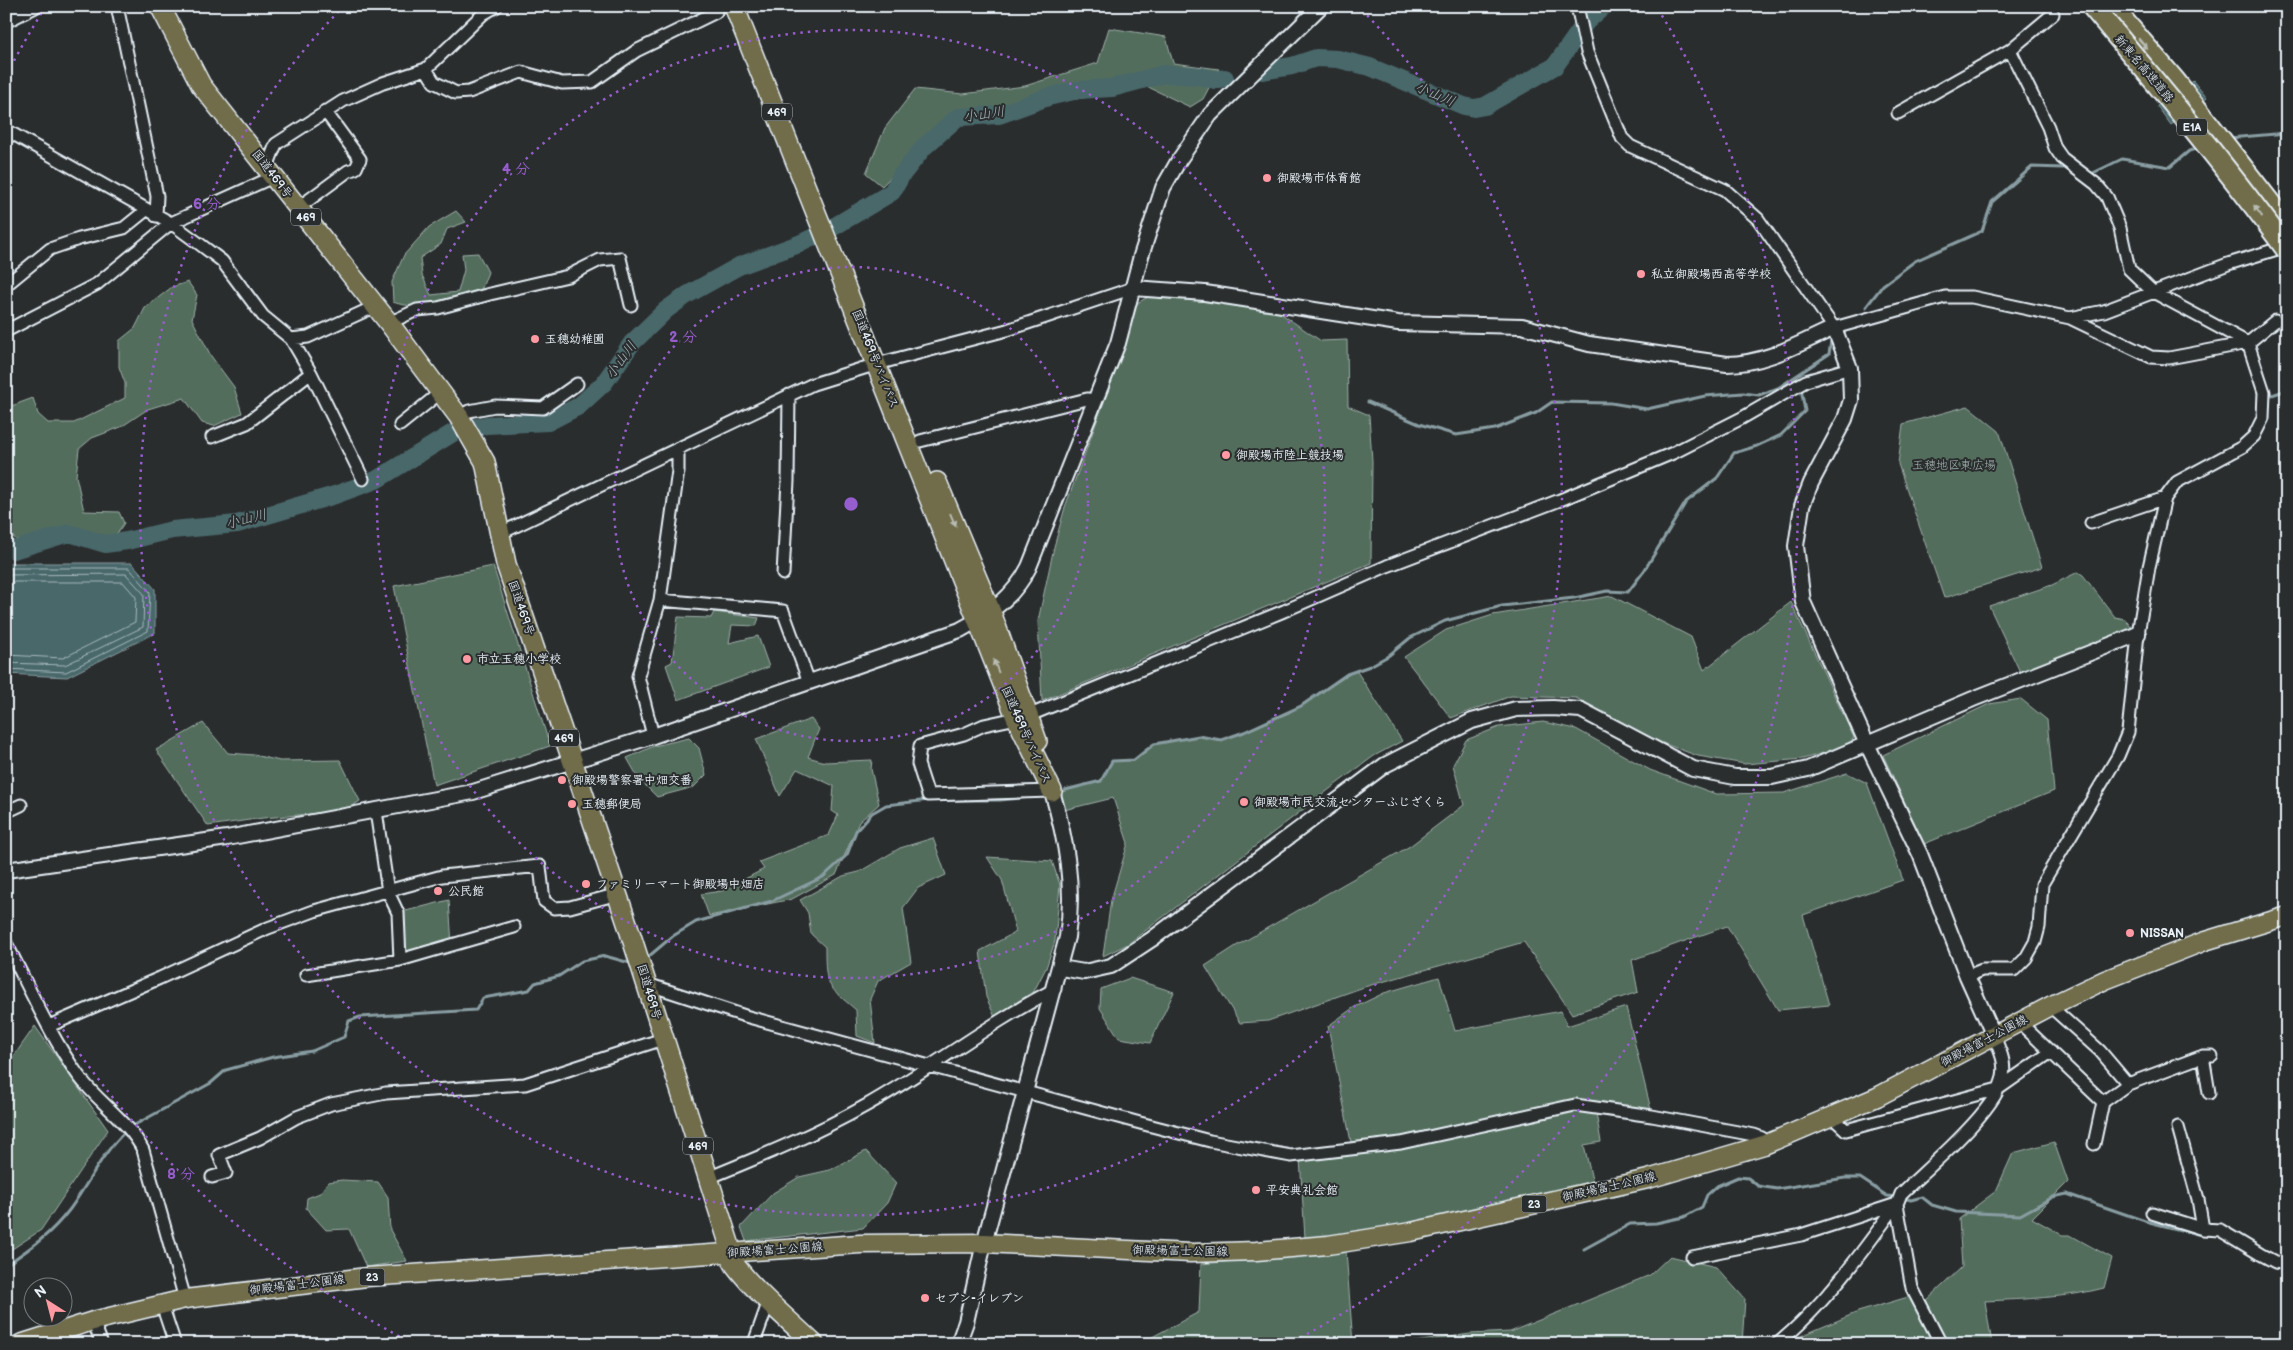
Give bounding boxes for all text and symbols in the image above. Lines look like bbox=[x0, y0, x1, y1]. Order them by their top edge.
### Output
street label: 新東名高速道路 bbox=[2111, 32, 2177, 106]
one-way arrow bbox=[2137, 37, 2148, 50]
water label: 小山川 bbox=[1412, 78, 1458, 110]
water label: 小山川 bbox=[962, 103, 1006, 125]
road number: 469 bbox=[762, 104, 792, 120]
road number: E1A bbox=[2177, 118, 2207, 136]
street label: 国道469号 bbox=[248, 147, 296, 201]
text: 4 分 bbox=[502, 160, 530, 179]
place label: 御殿場市体育館 bbox=[1277, 171, 1361, 186]
marker: 御殿場市体育館 bbox=[1261, 172, 1273, 184]
text: 6 分 bbox=[193, 195, 221, 214]
one-way arrow bbox=[2253, 204, 2263, 218]
road number: 469 bbox=[291, 208, 321, 226]
place label: 私立御殿場西高等学校 bbox=[1651, 267, 1771, 282]
marker: 私立御殿場西高等学校 bbox=[1635, 268, 1647, 280]
street label: 国道469号バイパス bbox=[848, 307, 902, 411]
text: 2 分 bbox=[669, 328, 697, 347]
place label: 玉穂幼稚園 bbox=[545, 332, 605, 347]
marker: 玉穂幼稚園 bbox=[529, 333, 541, 345]
water label: 小山川 bbox=[602, 338, 640, 382]
place label: 御殿場市陸上競技場 bbox=[1236, 448, 1344, 463]
marker: 御殿場市陸上競技場 bbox=[1220, 449, 1232, 461]
park label: 玉穂地区東広場 bbox=[1912, 458, 1996, 473]
centre of rings bbox=[842, 495, 860, 513]
water label: 小山川 bbox=[224, 506, 268, 532]
one-way arrow bbox=[950, 513, 958, 527]
street label: 国道469号 bbox=[505, 578, 537, 638]
place label: 市立玉穂小学校 bbox=[477, 652, 561, 667]
marker: 市立玉穂小学校 bbox=[461, 653, 473, 665]
one-way arrow bbox=[992, 659, 1000, 674]
street label: 国道469号バイパス bbox=[998, 684, 1054, 786]
road number: 469 bbox=[549, 730, 579, 746]
place label: 御殿場警察署中畑交番 bbox=[572, 773, 692, 788]
marker: 御殿場警察署中畑交番 bbox=[556, 774, 568, 786]
place label: 御殿場市民交流センターふじざくら bbox=[1254, 795, 1446, 810]
marker: 御殿場市民交流センターふじざくら bbox=[1238, 796, 1250, 808]
place label: 玉穂郵便局 bbox=[582, 797, 642, 812]
marker: 玉穂郵便局 bbox=[566, 798, 578, 810]
place label: ファミリーマート御殿場中畑店 bbox=[596, 877, 764, 892]
marker: ファミリーマート御殿場中畑店 bbox=[580, 878, 592, 890]
place label: 公民館 bbox=[448, 884, 484, 899]
marker: 公民館 bbox=[432, 885, 444, 897]
place label: NISSAN bbox=[2140, 926, 2184, 941]
marker: NISSAN bbox=[2124, 927, 2136, 939]
street label: 国道469号 bbox=[633, 962, 665, 1022]
street label: 御殿場富士公園線 bbox=[1938, 1012, 2030, 1070]
road number: 469 bbox=[683, 1138, 713, 1154]
text: 8 分 bbox=[167, 1165, 195, 1184]
street label: 御殿場富士公園線 bbox=[1561, 1169, 1657, 1205]
place label: 平安典礼会館 bbox=[1266, 1183, 1338, 1198]
marker: 平安典礼会館 bbox=[1250, 1184, 1262, 1196]
road number: 23 bbox=[1522, 1196, 1546, 1212]
street label: 御殿場富士公園線 bbox=[727, 1239, 823, 1261]
street label: 御殿場富士公園線 bbox=[1132, 1243, 1228, 1259]
road number: 23 bbox=[360, 1268, 384, 1286]
street label: 御殿場富士公園線 bbox=[248, 1272, 346, 1298]
north arrow bbox=[22, 1278, 72, 1328]
text: N bbox=[31, 1282, 50, 1302]
place label: セブン-イレブン bbox=[935, 1291, 1024, 1306]
marker: セブン-イレブン bbox=[919, 1292, 931, 1304]

